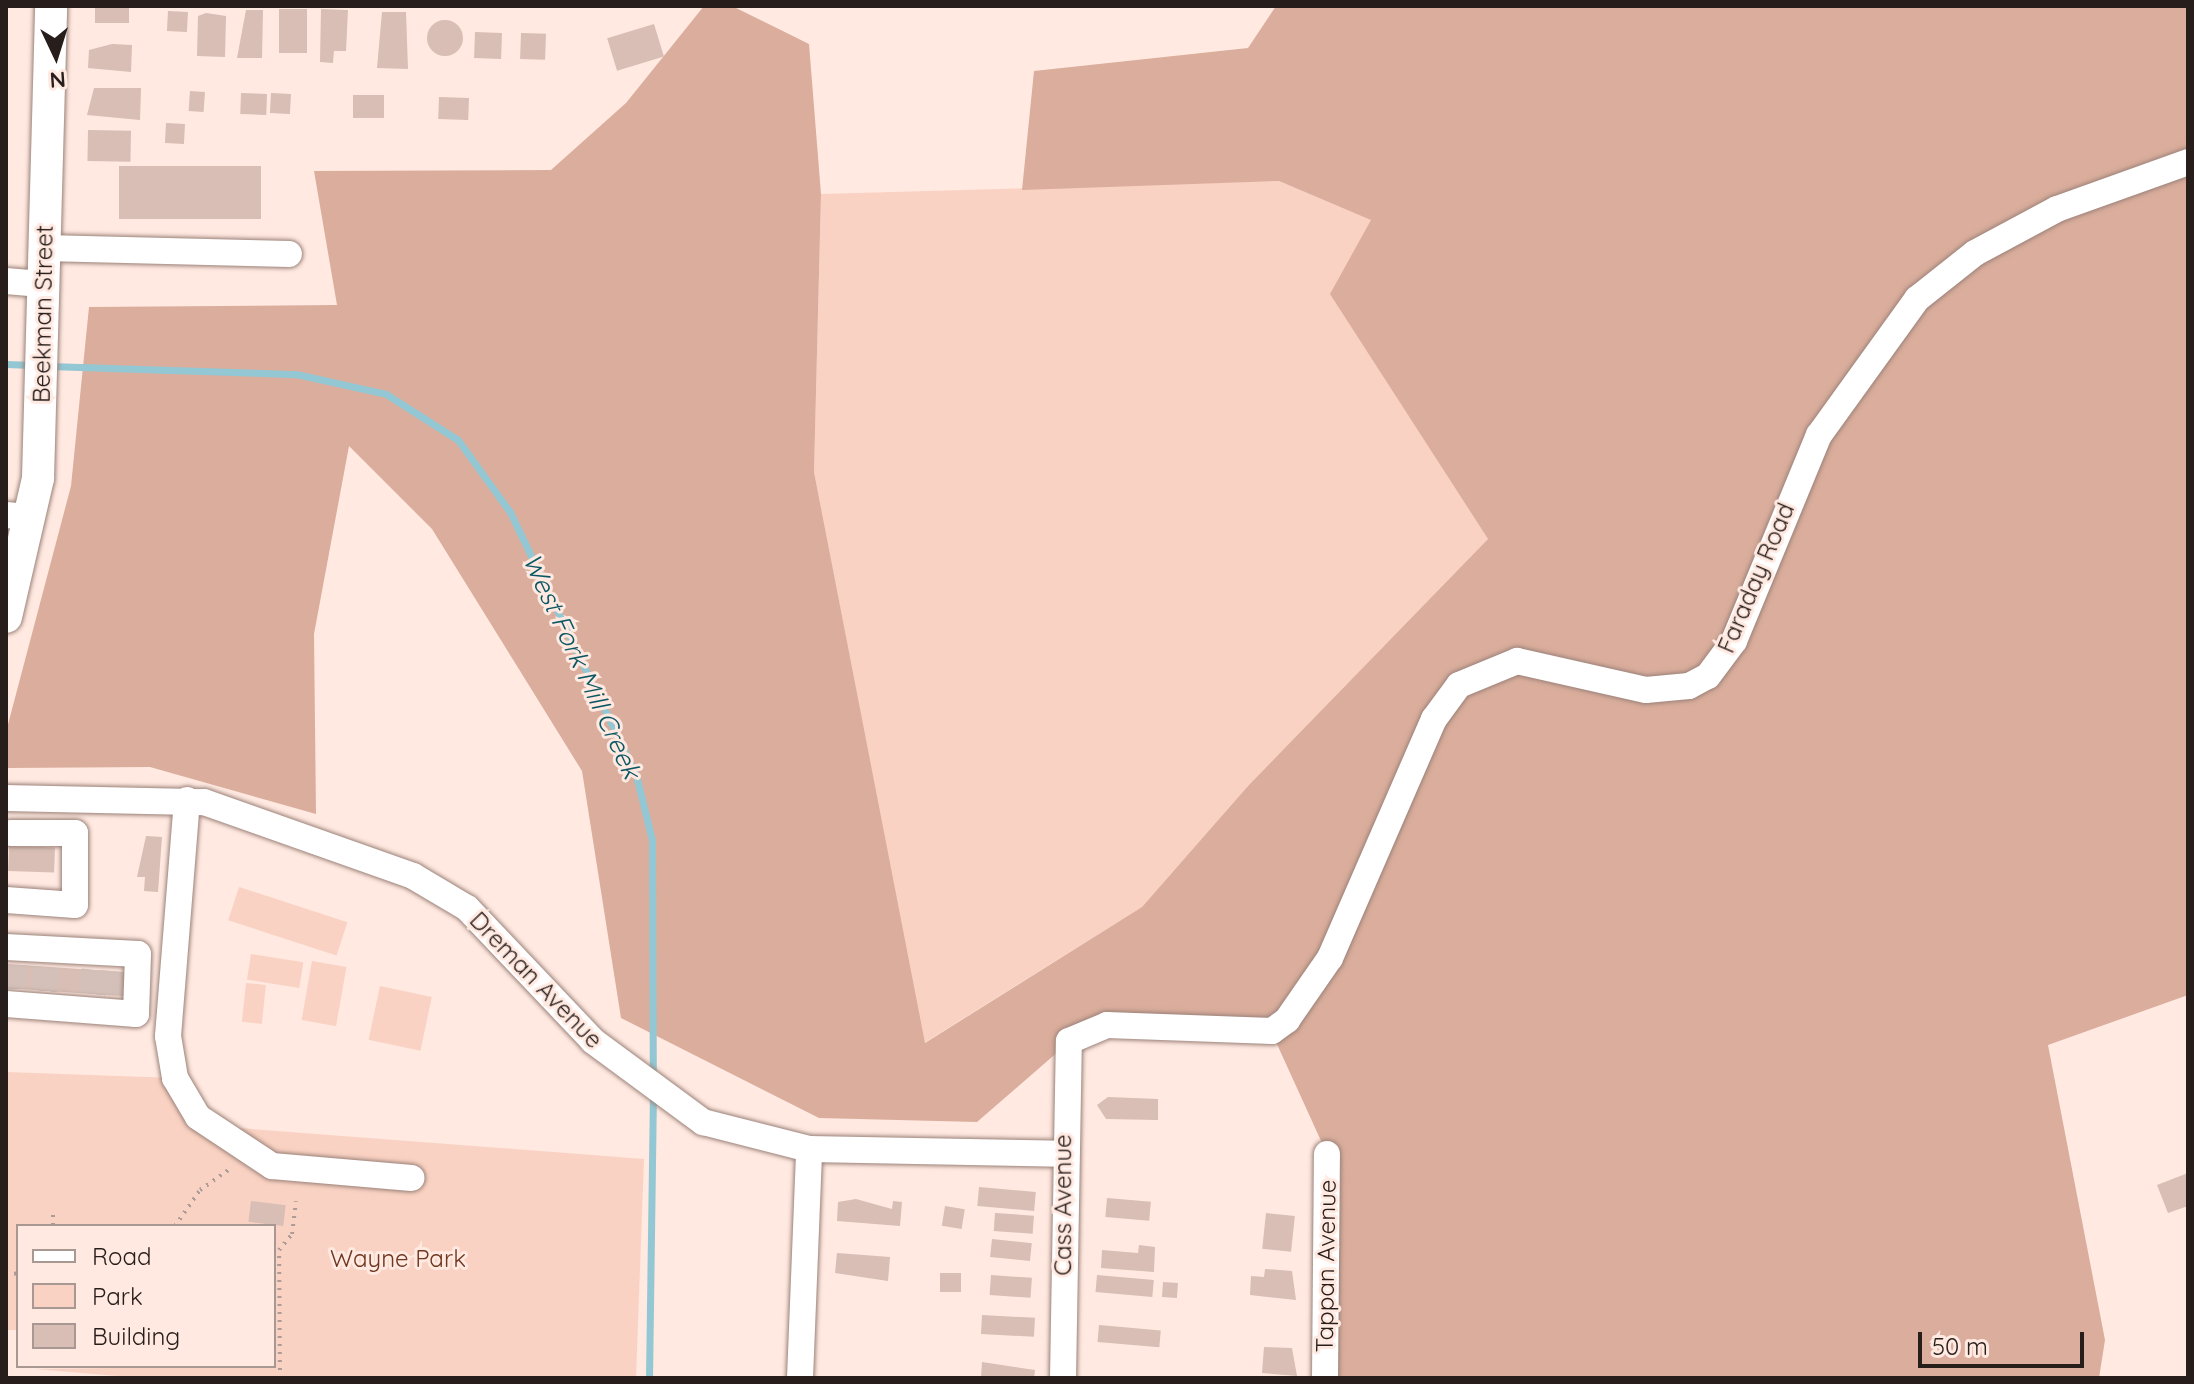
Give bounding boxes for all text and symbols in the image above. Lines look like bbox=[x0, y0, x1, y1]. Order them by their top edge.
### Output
north arrow bbox=[16, 16, 96, 96]
text: N bbox=[49, 65, 67, 94]
street label: Beekman Street bbox=[27, 225, 59, 403]
street label: Faraday Road bbox=[1711, 499, 1801, 657]
water label: West Fork Mill Creek bbox=[516, 549, 648, 783]
street label: Dreman Avenue bbox=[464, 906, 608, 1054]
street label: Cass Avenue bbox=[1049, 1134, 1077, 1276]
street label: Tappan Avenue bbox=[1310, 1179, 1342, 1353]
legend bbox=[16, 1224, 276, 1368]
text: Road bbox=[92, 1241, 152, 1271]
park label: Wayne Park bbox=[330, 1245, 466, 1273]
text: Park bbox=[92, 1281, 143, 1311]
scale bar bbox=[1922, 1316, 2088, 1366]
text: Building bbox=[92, 1321, 180, 1351]
text: 50 m bbox=[1932, 1331, 1988, 1361]

